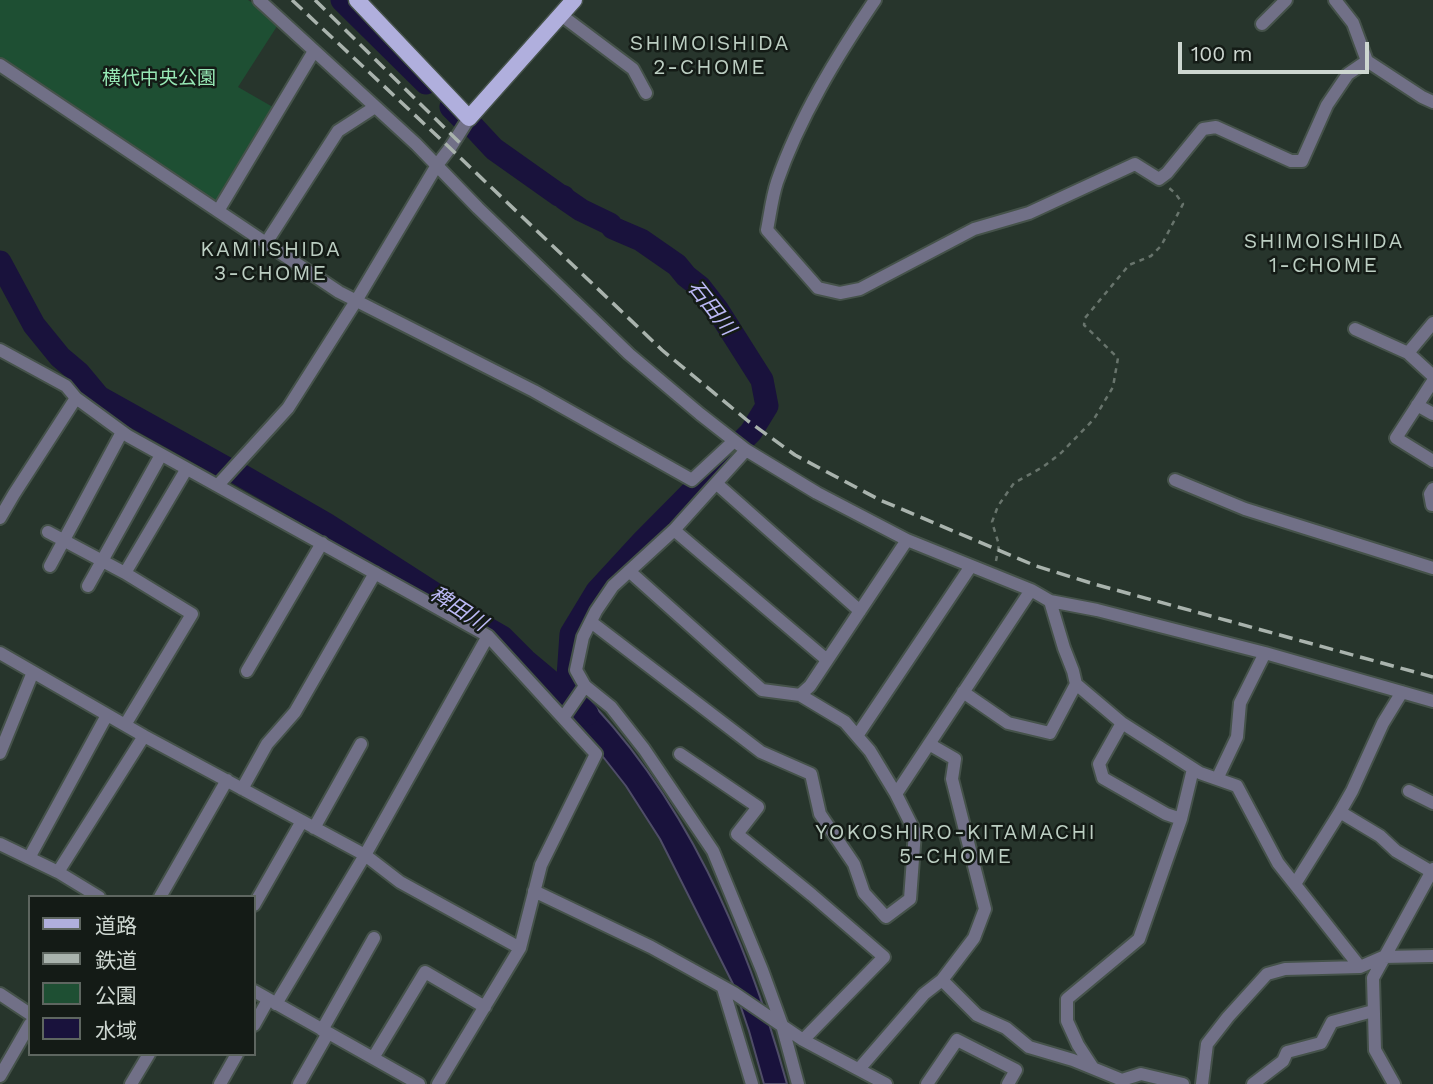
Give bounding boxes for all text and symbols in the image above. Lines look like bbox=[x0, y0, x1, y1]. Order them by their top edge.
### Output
scale bar bbox=[1181, 28, 1372, 72]
district label: SHIMOISHIDA 2-CHOME bbox=[631, 31, 789, 81]
text: 100 m bbox=[1191, 41, 1253, 66]
park label: 横代中央公園 bbox=[102, 67, 216, 89]
district label: SHIMOISHIDA 1-CHOME bbox=[1245, 229, 1403, 279]
district label: KAMIISHIDA 3-CHOME bbox=[201, 237, 341, 287]
water label: 石田川 bbox=[682, 275, 740, 341]
water label: 稗田川 bbox=[425, 581, 491, 637]
district label: YOKOSHIRO-KITAMACHI 5-CHOME bbox=[818, 820, 1094, 870]
legend bbox=[28, 895, 256, 1056]
text: 道路 bbox=[95, 913, 137, 938]
text: 鉄道 bbox=[95, 948, 137, 973]
text: 公園 bbox=[95, 983, 137, 1008]
text: 水域 bbox=[95, 1018, 137, 1043]

